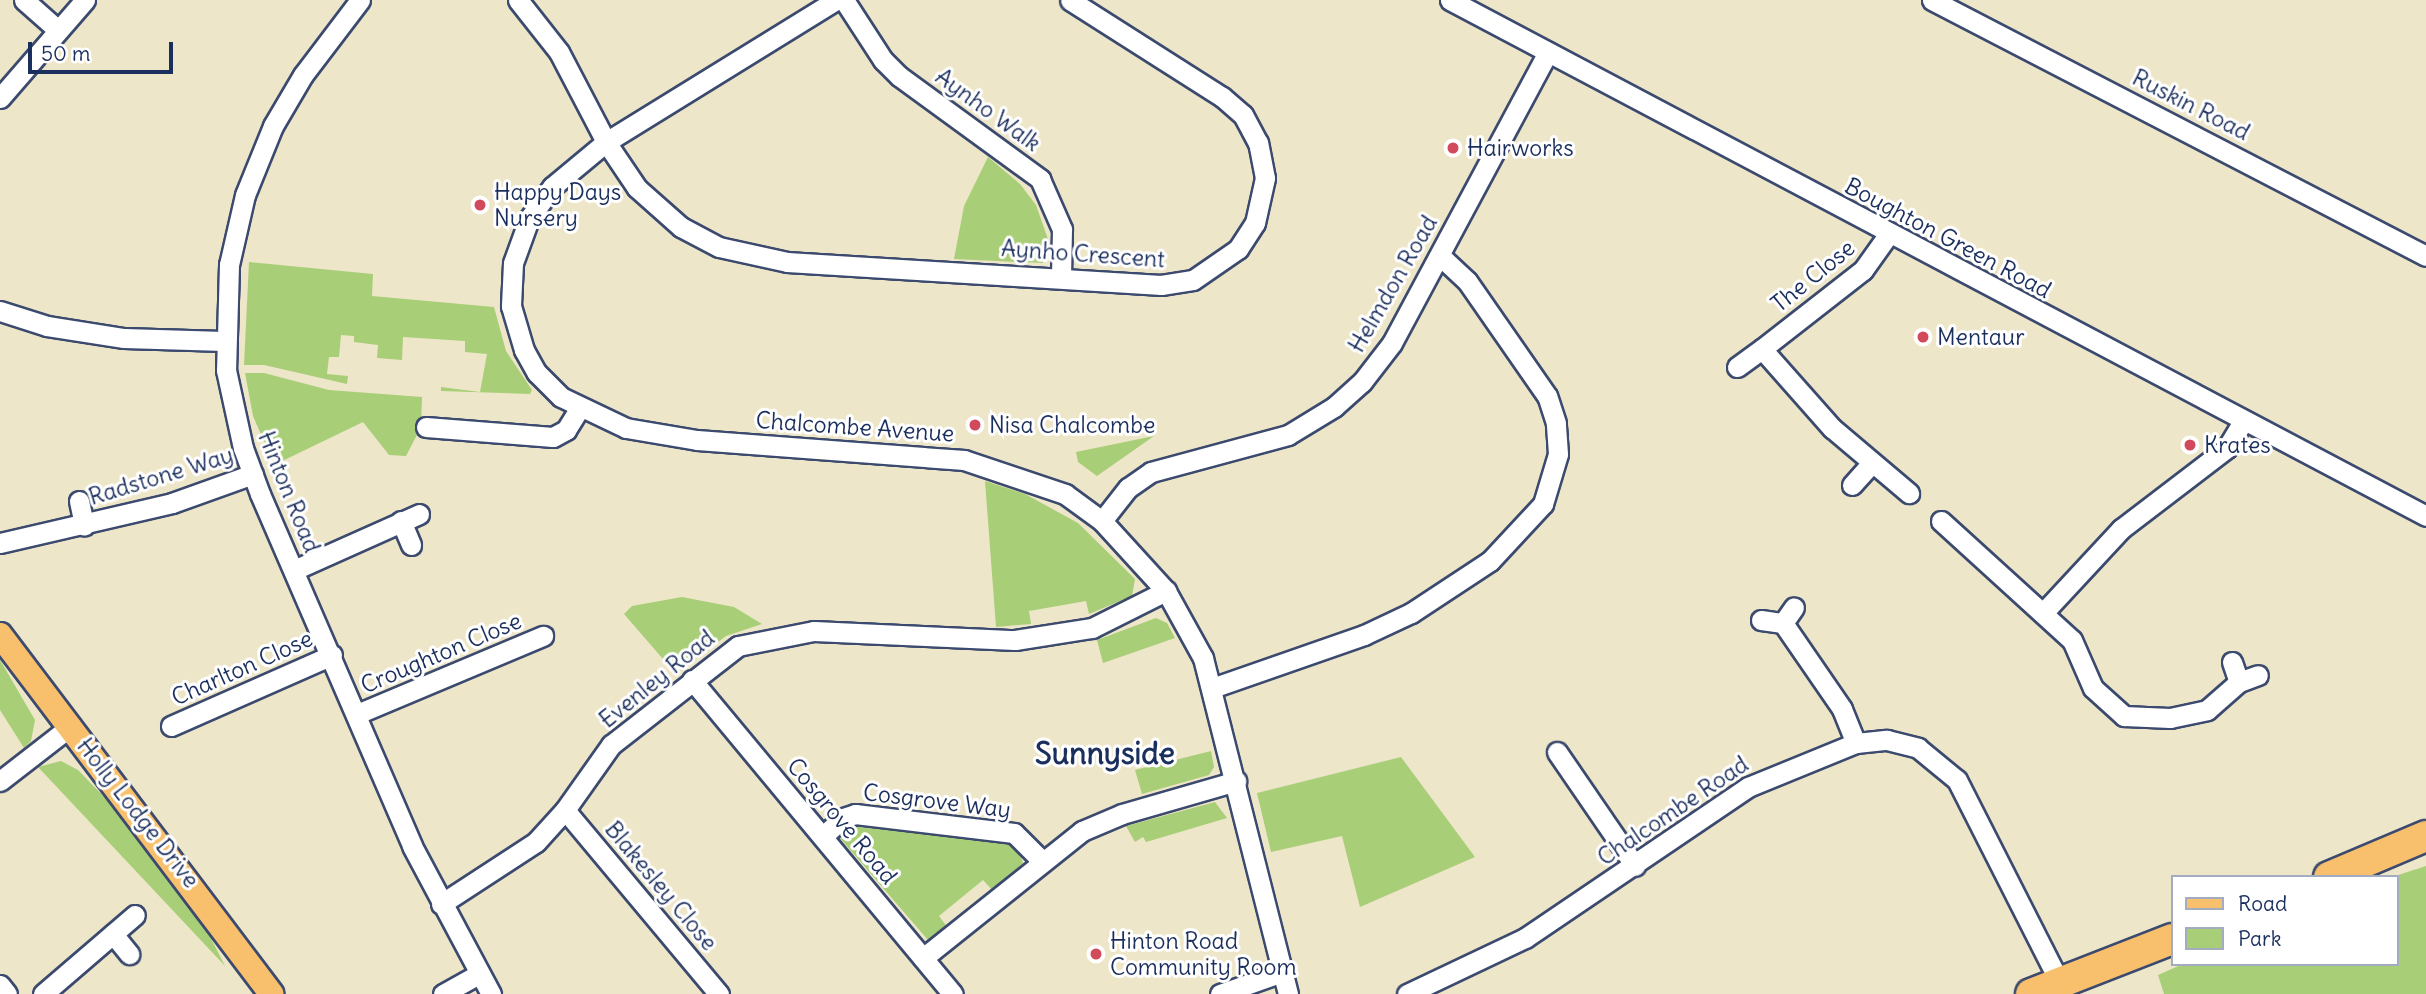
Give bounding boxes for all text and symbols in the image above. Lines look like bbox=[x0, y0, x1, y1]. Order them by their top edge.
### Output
scale bar bbox=[32, 28, 177, 72]
text: 50 m bbox=[41, 40, 90, 67]
street label: Aynho Walk bbox=[930, 63, 1046, 157]
street label: Ruskin Road bbox=[2128, 64, 2254, 146]
place label: Hairworks bbox=[1467, 134, 1574, 162]
marker: Hairworks bbox=[1445, 140, 1461, 156]
street label: Boughton Green Road bbox=[1840, 172, 2056, 304]
place label: Happy Days Nursery bbox=[494, 178, 621, 232]
marker: Happy Days Nursery bbox=[472, 197, 488, 213]
street label: Helmdon Road bbox=[1343, 211, 1443, 357]
street label: The Close bbox=[1766, 234, 1860, 318]
street label: Aynho Crescent bbox=[1000, 235, 1166, 273]
place label: Mentaur bbox=[1937, 323, 2025, 351]
marker: Mentaur bbox=[1915, 329, 1931, 345]
street label: Chalcombe Avenue bbox=[755, 406, 955, 448]
place label: Nisa Chalcombe bbox=[989, 411, 1155, 439]
marker: Nisa Chalcombe bbox=[967, 417, 983, 433]
street label: Hinton Road bbox=[252, 427, 326, 557]
place label: Krates bbox=[2204, 431, 2271, 459]
marker: Krates bbox=[2182, 437, 2198, 453]
street label: Radstone Way bbox=[85, 441, 237, 511]
street label: Croughton Close bbox=[357, 607, 525, 699]
street label: Evenley Road bbox=[594, 624, 720, 734]
street label: Charlton Close bbox=[167, 625, 317, 711]
street label: Holly Lodge Drive bbox=[71, 733, 205, 893]
district label: Sunnyside bbox=[1035, 735, 1175, 771]
street label: Chalcombe Road bbox=[1592, 750, 1754, 872]
street label: Cosgrove Road bbox=[781, 752, 903, 890]
street label: Cosgrove Way bbox=[862, 778, 1012, 824]
street label: Blakesley Close bbox=[599, 816, 723, 956]
legend bbox=[2170, 875, 2398, 966]
text: Road bbox=[2238, 890, 2287, 917]
text: Park bbox=[2238, 925, 2281, 952]
place label: Hinton Road Community Room bbox=[1110, 927, 1297, 981]
marker: Hinton Road Community Room bbox=[1088, 946, 1104, 962]

